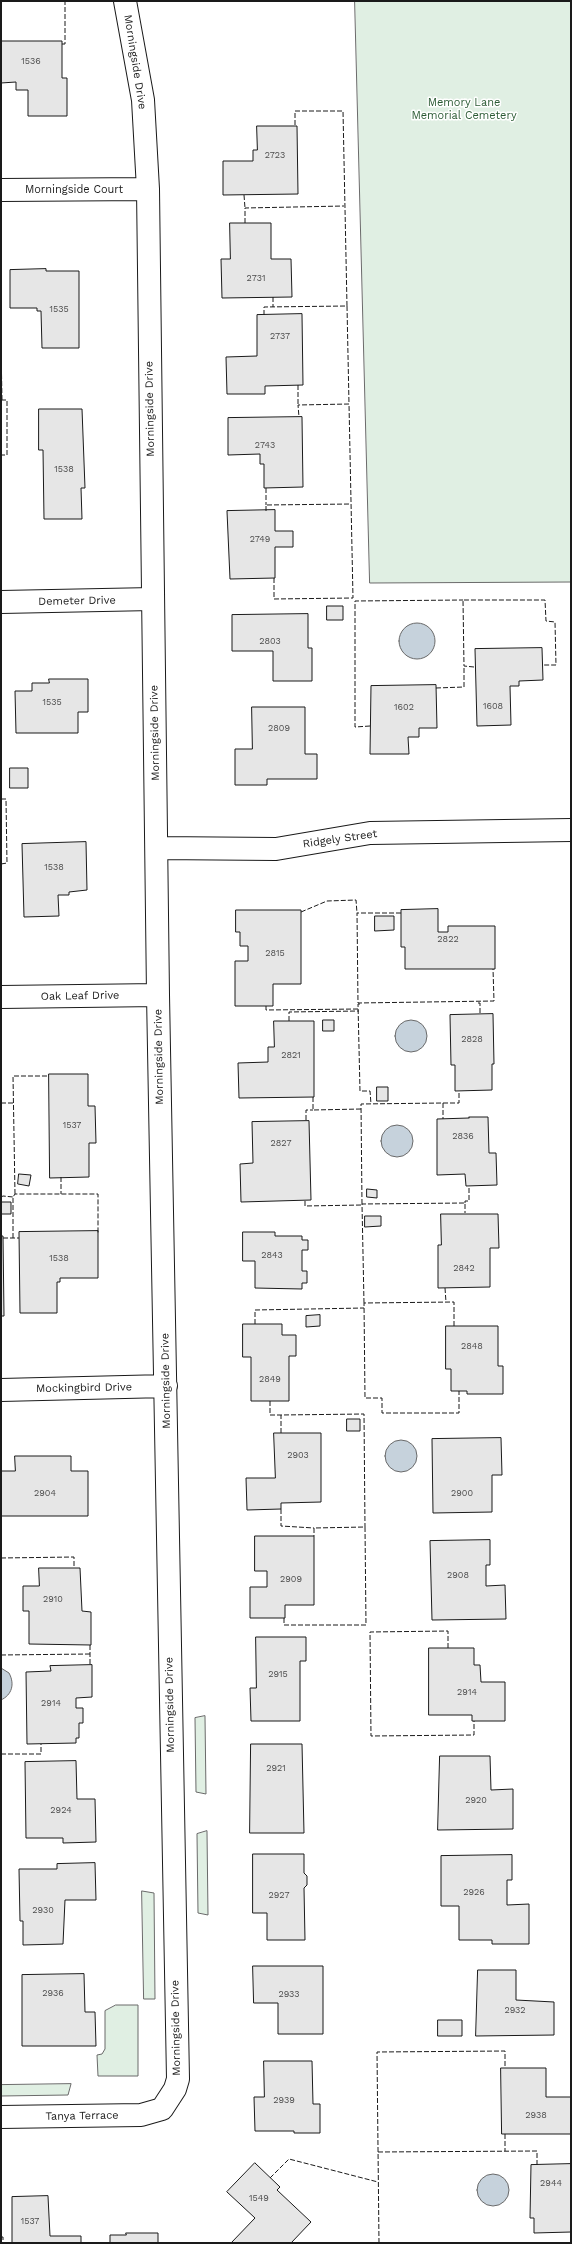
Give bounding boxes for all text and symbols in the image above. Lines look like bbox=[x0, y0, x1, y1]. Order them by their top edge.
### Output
street label: Morningside Drive bbox=[121, 14, 149, 110]
house number: 1536 bbox=[21, 56, 41, 66]
park label: Memory Lane Memorial Cemetery bbox=[411, 96, 517, 122]
house number: 2723 bbox=[265, 150, 285, 160]
street label: Morningside Court bbox=[25, 183, 123, 197]
house number: 2731 bbox=[247, 273, 265, 283]
house number: 1535 bbox=[49, 304, 69, 314]
house number: 2737 bbox=[270, 331, 290, 341]
street label: Morningside Drive bbox=[143, 361, 157, 457]
house number: 2743 bbox=[255, 440, 275, 450]
house number: 1538 bbox=[54, 464, 74, 474]
house number: 2749 bbox=[250, 534, 270, 544]
street label: Demeter Drive bbox=[38, 594, 116, 608]
house number: 2803 bbox=[259, 636, 281, 646]
street label: Morningside Drive bbox=[148, 685, 162, 781]
house number: 1535 bbox=[42, 697, 62, 707]
house number: 1608 bbox=[483, 701, 503, 711]
house number: 1602 bbox=[394, 702, 414, 712]
house number: 2809 bbox=[268, 723, 290, 733]
street label: Ridgely Street bbox=[302, 827, 378, 851]
house number: 1538 bbox=[44, 862, 64, 872]
house number: 2822 bbox=[437, 934, 459, 944]
house number: 2815 bbox=[265, 948, 285, 958]
street label: Oak Leaf Drive bbox=[40, 989, 120, 1003]
street label: Morningside Drive bbox=[152, 1009, 166, 1105]
house number: 2828 bbox=[461, 1034, 483, 1044]
house number: 2821 bbox=[281, 1050, 301, 1060]
house number: 1537 bbox=[63, 1120, 81, 1130]
house number: 2836 bbox=[452, 1131, 474, 1141]
house number: 2827 bbox=[271, 1138, 291, 1148]
house number: 2843 bbox=[261, 1250, 283, 1260]
house number: 1538 bbox=[49, 1253, 69, 1263]
house number: 2842 bbox=[453, 1263, 475, 1273]
street label: Morningside Drive bbox=[159, 1333, 173, 1429]
house number: 2848 bbox=[461, 1341, 483, 1351]
house number: 2849 bbox=[259, 1374, 281, 1384]
street label: Mockingbird Drive bbox=[36, 1381, 132, 1395]
house number: 2903 bbox=[287, 1450, 309, 1460]
house number: 2904 bbox=[34, 1488, 56, 1498]
house number: 2900 bbox=[451, 1488, 473, 1498]
house number: 2908 bbox=[447, 1570, 469, 1580]
house number: 2909 bbox=[280, 1574, 302, 1584]
house number: 2910 bbox=[43, 1594, 63, 1604]
street label: Morningside Drive bbox=[163, 1657, 177, 1753]
house number: 2915 bbox=[268, 1669, 288, 1679]
house number: 2914 bbox=[457, 1687, 477, 1697]
house number: 2914 bbox=[41, 1698, 61, 1708]
house number: 2921 bbox=[266, 1763, 286, 1773]
house number: 2920 bbox=[465, 1795, 487, 1805]
house number: 2924 bbox=[50, 1805, 72, 1815]
house number: 2926 bbox=[463, 1887, 485, 1897]
house number: 2927 bbox=[269, 1890, 289, 1900]
house number: 2930 bbox=[32, 1905, 54, 1915]
street label: Morningside Drive bbox=[169, 1980, 183, 2076]
house number: 2936 bbox=[42, 1988, 64, 1998]
house number: 2933 bbox=[278, 1989, 300, 1999]
house number: 2932 bbox=[504, 2005, 526, 2015]
house number: 2939 bbox=[273, 2095, 295, 2105]
street label: Tanya Terrace bbox=[45, 2109, 119, 2123]
house number: 2938 bbox=[525, 2110, 547, 2120]
house number: 2944 bbox=[540, 2178, 562, 2188]
house number: 1549 bbox=[249, 2193, 269, 2203]
house number: 1537 bbox=[21, 2216, 39, 2226]

